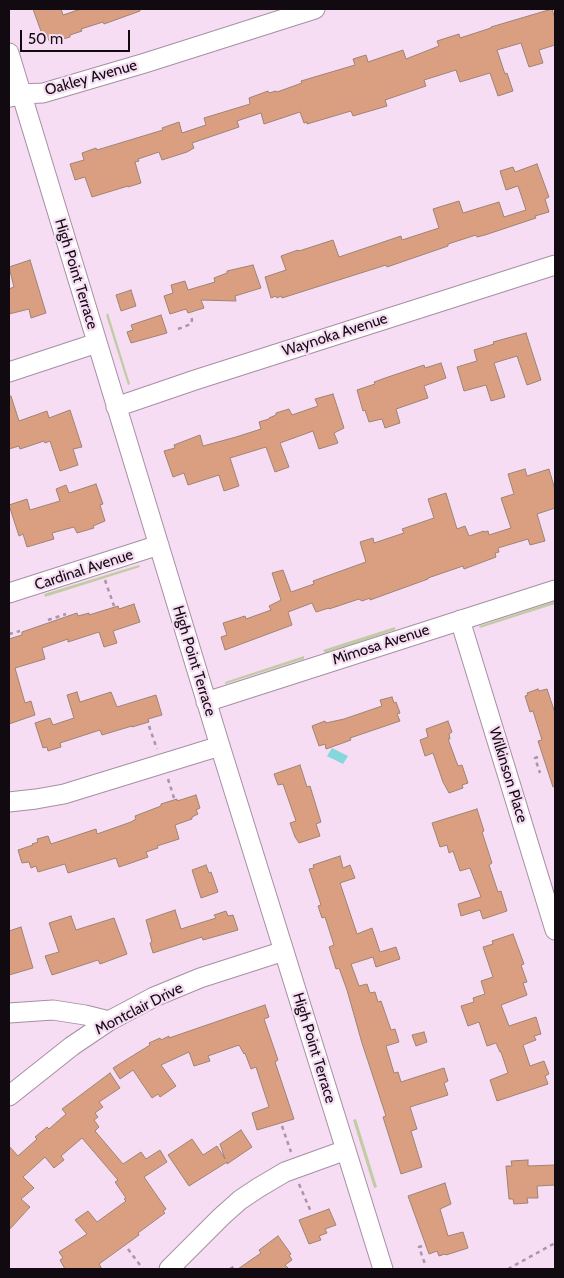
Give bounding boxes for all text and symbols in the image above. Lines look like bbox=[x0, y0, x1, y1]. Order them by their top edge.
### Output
scale bar bbox=[22, 20, 132, 52]
text: 50 m bbox=[28, 30, 63, 48]
street label: Oakley Avenue bbox=[43, 56, 139, 100]
street label: High Point Terrace bbox=[51, 217, 101, 331]
street label: Waynoka Avenue bbox=[280, 310, 390, 360]
street label: Cardinal Avenue bbox=[32, 546, 136, 594]
street label: High Point Terrace bbox=[169, 604, 219, 718]
street label: Mimosa Avenue bbox=[330, 621, 432, 669]
street label: Wilkinson Place bbox=[485, 725, 531, 825]
street label: Montclair Drive bbox=[92, 979, 186, 1039]
street label: High Point Terrace bbox=[289, 991, 339, 1105]

